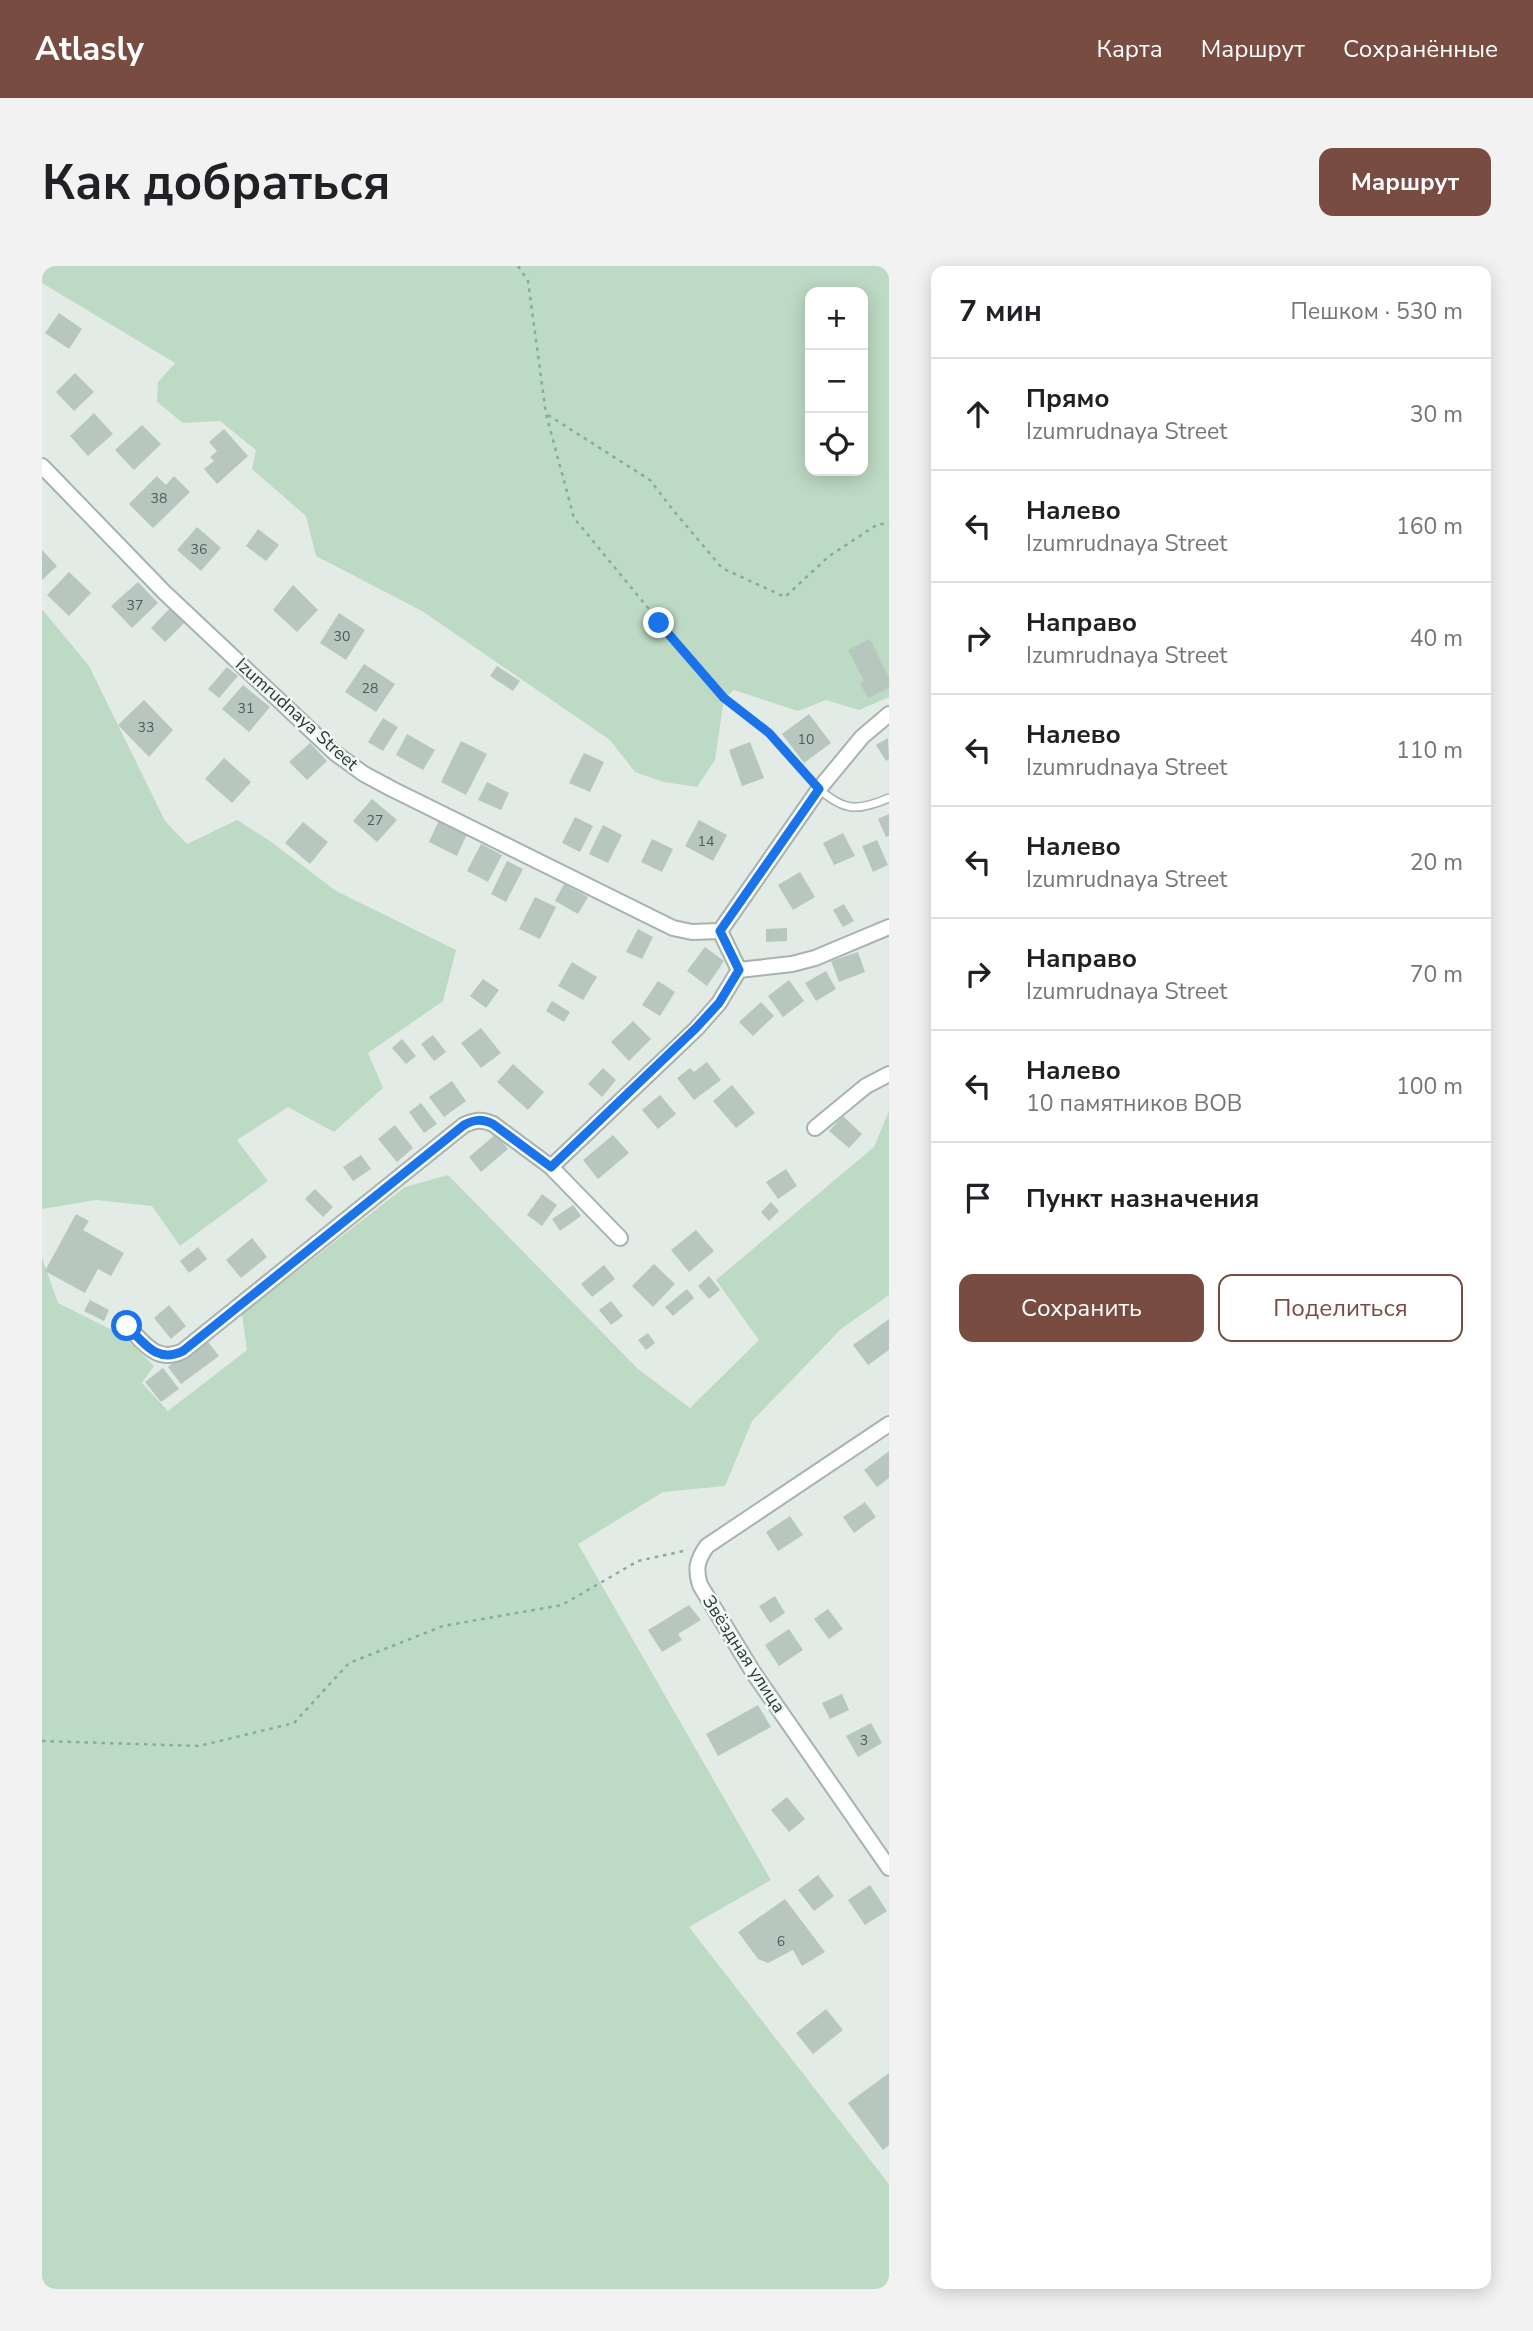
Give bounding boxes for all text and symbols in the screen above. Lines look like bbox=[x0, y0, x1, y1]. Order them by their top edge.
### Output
text: Atlasly bbox=[35, 27, 144, 72]
text: Карта bbox=[1097, 33, 1163, 65]
text: Маршрут bbox=[1201, 33, 1305, 65]
text: Сохранённые bbox=[1343, 33, 1498, 65]
button: Маршрут bbox=[1319, 148, 1491, 216]
text: Как добраться bbox=[42, 149, 390, 216]
map controls bbox=[805, 287, 868, 476]
button: + bbox=[805, 287, 868, 350]
text: 7 мин bbox=[959, 291, 1042, 332]
text: Пешком · 530 m bbox=[1290, 296, 1463, 327]
button: − bbox=[805, 350, 868, 413]
text: Прямо bbox=[1026, 381, 1110, 416]
icon: ahead bbox=[959, 395, 997, 433]
text: 30 m bbox=[1410, 399, 1463, 430]
button: locate bbox=[805, 413, 868, 476]
text: Izumrudnaya Street bbox=[1026, 416, 1227, 447]
house number: 38 bbox=[151, 489, 167, 508]
text: Налево bbox=[1026, 493, 1121, 528]
icon: left bbox=[959, 507, 997, 545]
text: 160 m bbox=[1396, 511, 1463, 542]
text: Izumrudnaya Street bbox=[1026, 528, 1227, 559]
house number: 36 bbox=[191, 540, 207, 559]
house number: 37 bbox=[127, 596, 143, 615]
text: Направо bbox=[1026, 605, 1137, 640]
route end bbox=[643, 607, 674, 638]
icon: right bbox=[959, 619, 997, 657]
text: 40 m bbox=[1410, 623, 1463, 654]
house number: 30 bbox=[334, 627, 350, 646]
text: Izumrudnaya Street bbox=[1026, 640, 1227, 671]
street label: Izumrudnaya Street bbox=[230, 652, 364, 776]
house number: 28 bbox=[362, 679, 378, 698]
house number: 31 bbox=[238, 699, 254, 718]
text: Налево bbox=[1026, 717, 1121, 752]
house number: 33 bbox=[138, 718, 154, 737]
house number: 10 bbox=[798, 730, 814, 749]
icon: left bbox=[959, 731, 997, 769]
text: 110 m bbox=[1396, 735, 1463, 766]
text: Izumrudnaya Street bbox=[1026, 752, 1227, 783]
house number: 27 bbox=[367, 811, 383, 830]
text: Налево bbox=[1026, 829, 1121, 864]
house number: 14 bbox=[698, 832, 714, 851]
icon: left bbox=[959, 843, 997, 881]
text: 20 m bbox=[1410, 847, 1463, 878]
text: Izumrudnaya Street bbox=[1026, 864, 1227, 895]
text: Направо bbox=[1026, 941, 1137, 976]
icon: right bbox=[959, 955, 997, 993]
text: 70 m bbox=[1410, 959, 1463, 990]
text: Izumrudnaya Street bbox=[1026, 976, 1227, 1007]
text: Налево bbox=[1026, 1053, 1121, 1088]
icon: left bbox=[959, 1067, 997, 1105]
text: 100 m bbox=[1396, 1071, 1463, 1102]
text: 10 памятников ВОВ bbox=[1026, 1088, 1242, 1119]
icon: arrive bbox=[959, 1179, 997, 1217]
text: Пункт назначения bbox=[1026, 1181, 1259, 1216]
button: Сохранить bbox=[959, 1274, 1204, 1342]
button: Поделиться bbox=[1218, 1274, 1463, 1342]
route start bbox=[111, 1310, 142, 1341]
street label: Звёздная улица bbox=[697, 1591, 791, 1717]
house number: 3 bbox=[860, 1731, 868, 1750]
house number: 6 bbox=[777, 1932, 785, 1951]

